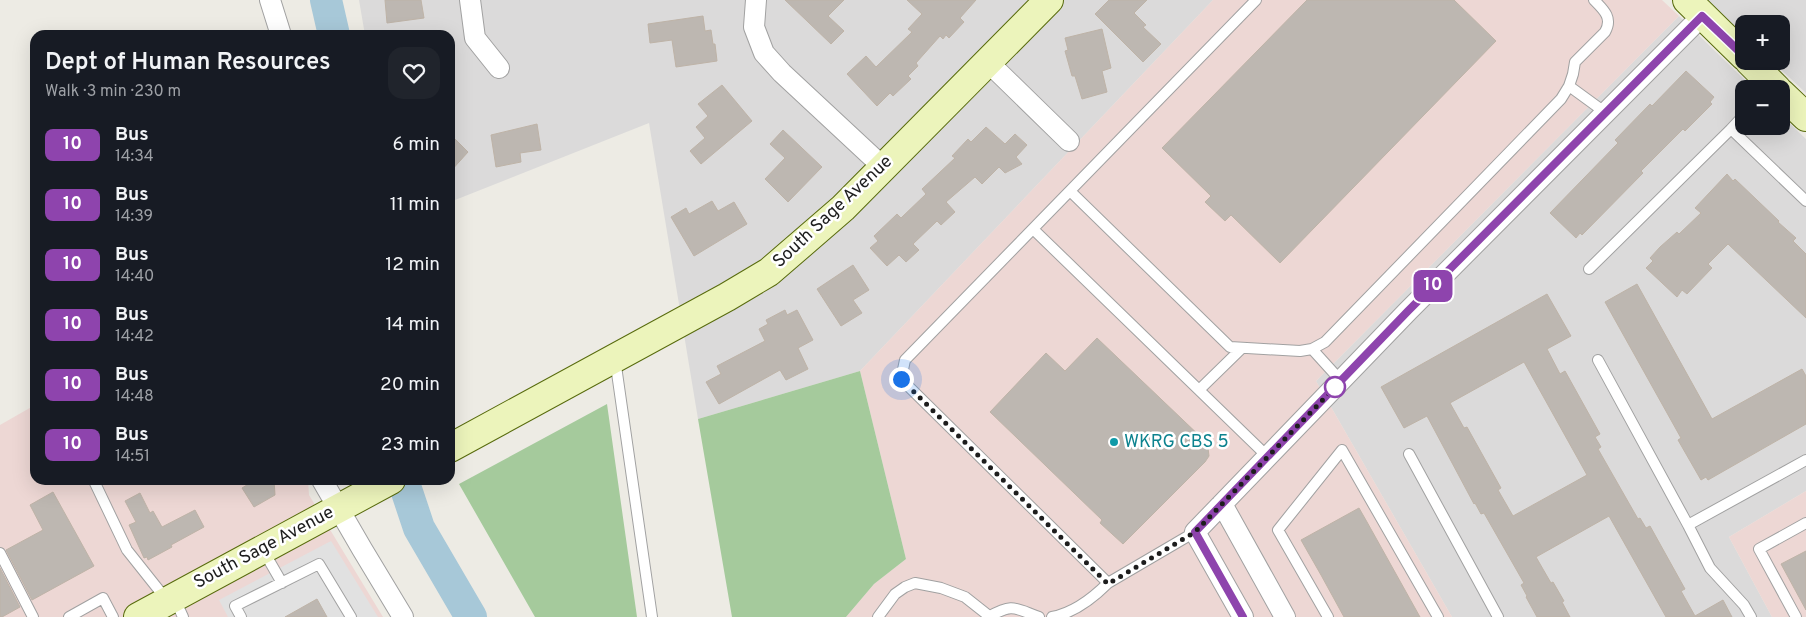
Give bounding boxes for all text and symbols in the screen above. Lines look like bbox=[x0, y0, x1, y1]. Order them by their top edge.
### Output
map controls bbox=[1735, 15, 1790, 135]
button: + bbox=[1735, 15, 1790, 70]
button: heart bbox=[388, 47, 440, 99]
text: Dept of Human Resources bbox=[45, 48, 331, 78]
button: − bbox=[1735, 80, 1790, 135]
text: Walk · 3 min · 230 m bbox=[45, 82, 181, 102]
text: Bus bbox=[115, 123, 149, 147]
text: 10 bbox=[63, 133, 82, 156]
text: 6 min bbox=[393, 133, 440, 157]
text: 14:34 bbox=[115, 147, 154, 167]
street label: South Sage Avenue bbox=[768, 151, 898, 273]
text: Bus bbox=[115, 183, 149, 207]
text: 10 bbox=[63, 193, 82, 216]
text: 11 min bbox=[390, 193, 440, 217]
text: 14:39 bbox=[115, 207, 153, 227]
text: Bus bbox=[115, 243, 149, 267]
text: 10 bbox=[63, 253, 82, 276]
text: 12 min bbox=[385, 253, 440, 277]
text: 14:40 bbox=[115, 267, 154, 287]
line badge: 10 bbox=[1410, 270, 1456, 302]
text: 10 bbox=[1423, 274, 1443, 297]
text: Bus bbox=[115, 303, 149, 327]
text: 10 bbox=[63, 313, 82, 336]
text: 14 min bbox=[385, 313, 440, 337]
text: 14:42 bbox=[115, 327, 154, 347]
text: Bus bbox=[115, 363, 149, 387]
your location bbox=[889, 367, 914, 392]
text: 10 bbox=[63, 373, 82, 396]
text: 20 min bbox=[380, 373, 440, 397]
unlabelled marker bbox=[1324, 376, 1346, 398]
text: 14:48 bbox=[115, 387, 154, 407]
text: Bus bbox=[115, 423, 149, 447]
place label: WKRG CBS 5 bbox=[1124, 431, 1229, 454]
text: 10 bbox=[63, 433, 82, 456]
text: 23 min bbox=[381, 433, 440, 457]
marker: WKRG CBS 5 bbox=[1108, 436, 1120, 448]
text: 14:51 bbox=[115, 447, 150, 467]
street label: South Sage Avenue bbox=[190, 501, 338, 595]

